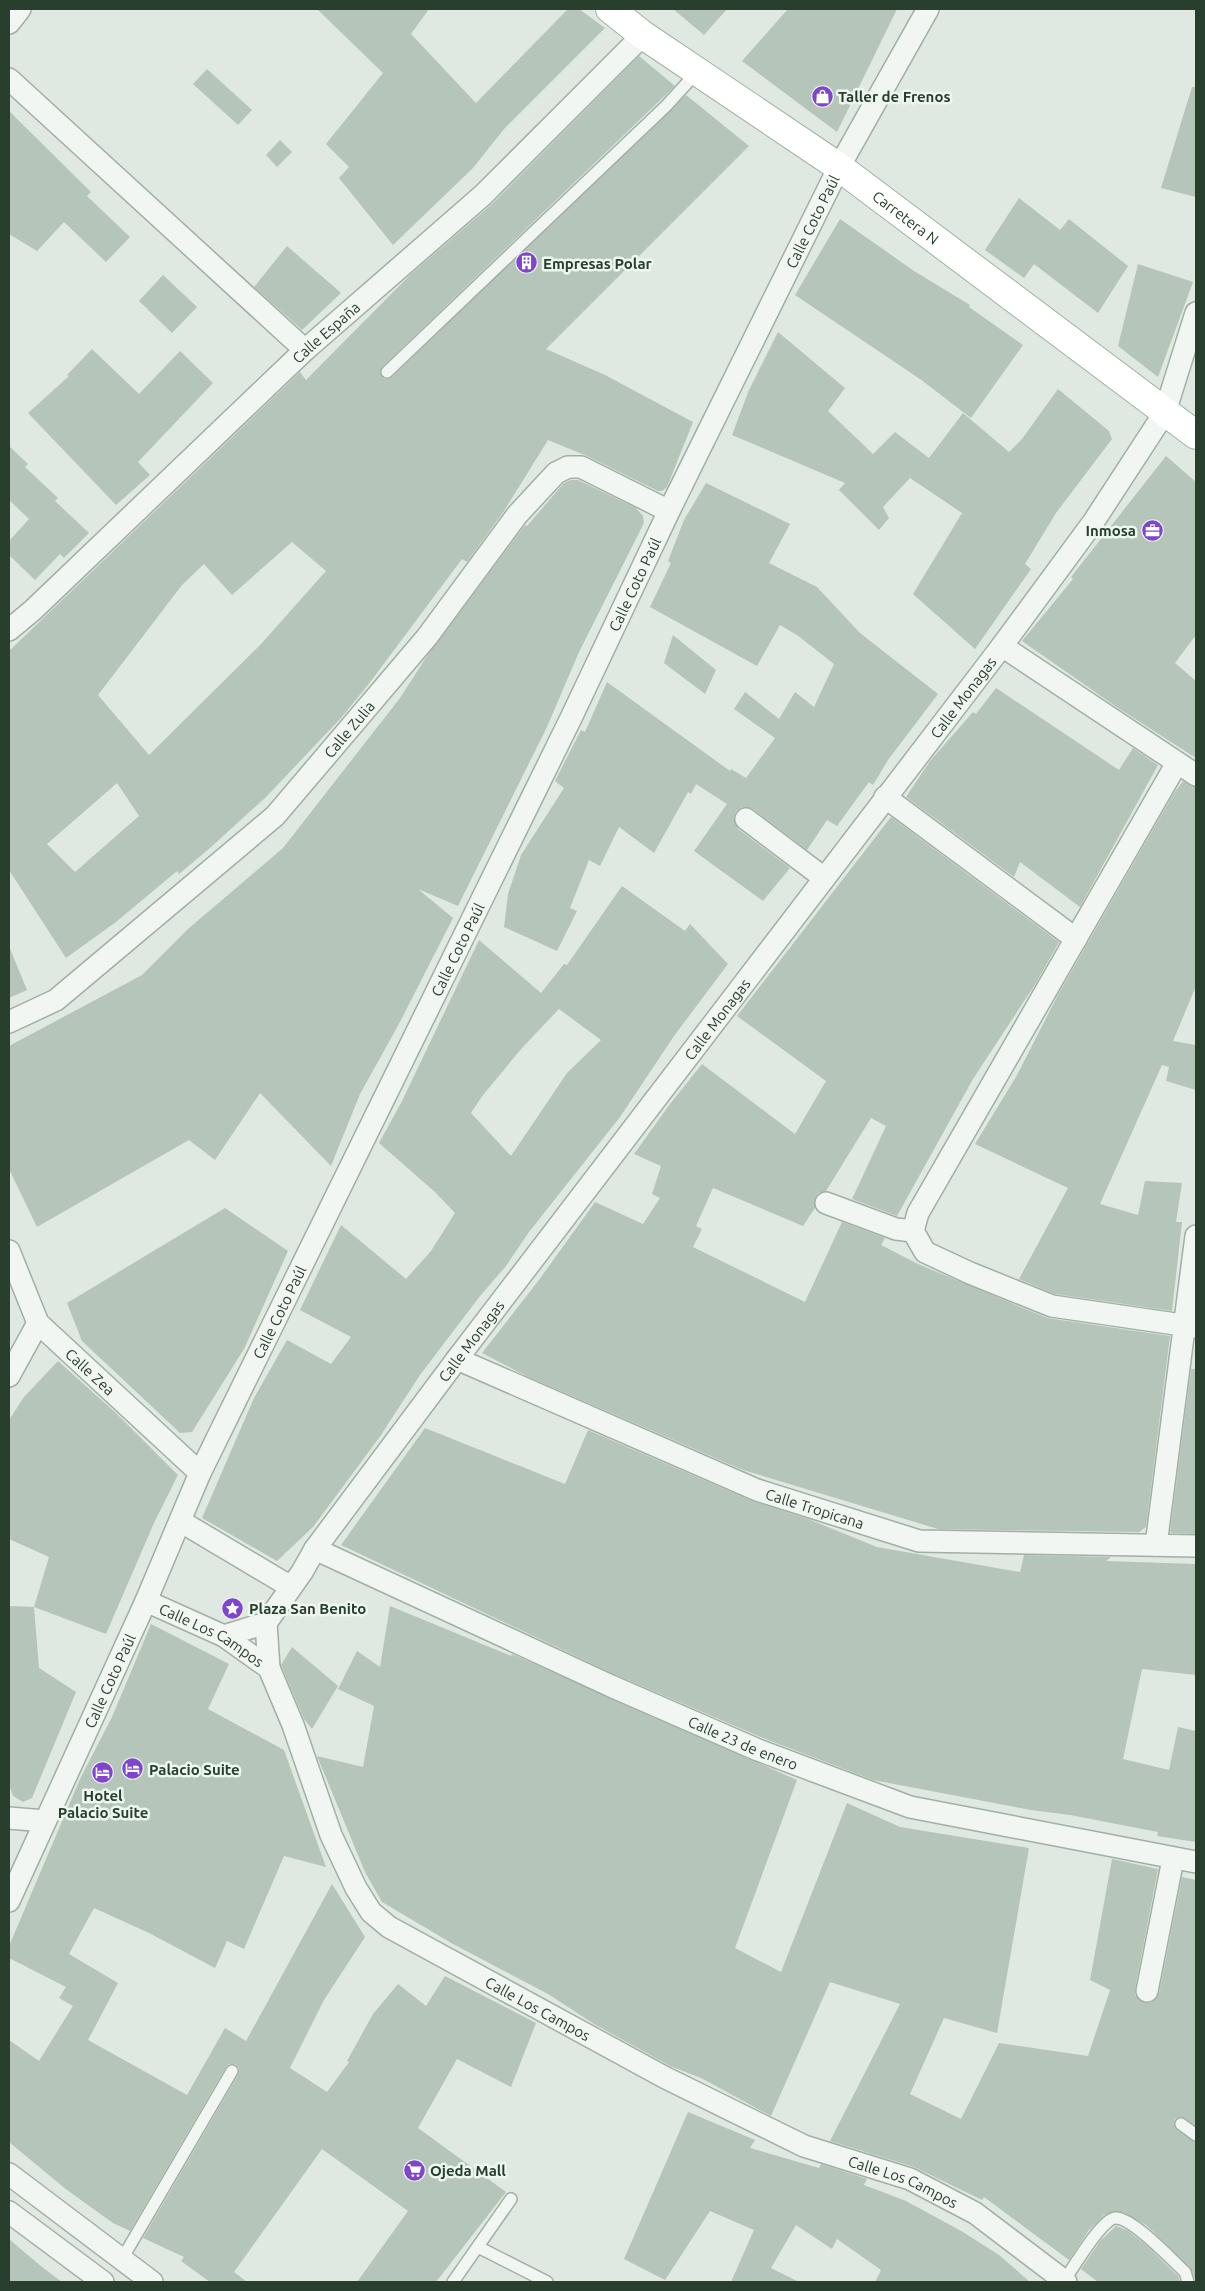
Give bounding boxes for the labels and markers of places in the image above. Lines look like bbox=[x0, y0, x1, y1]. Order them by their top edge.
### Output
shop icon: Taller de Frenos bbox=[810, 84, 834, 108]
place label: Taller de Frenos bbox=[838, 88, 951, 105]
building icon: Empresas Polar bbox=[515, 251, 539, 275]
place label: Empresas Polar bbox=[543, 255, 653, 272]
office icon: Inmosa bbox=[1140, 518, 1164, 542]
place label: Inmosa bbox=[1086, 522, 1136, 539]
place icon: Plaza San Benito bbox=[221, 1596, 245, 1620]
place label: Plaza San Benito bbox=[249, 1600, 366, 1617]
hotel icon: Palacio Suite bbox=[121, 1757, 145, 1781]
hotel icon: Hotel Palacio Suite bbox=[91, 1760, 115, 1784]
place label: Palacio Suite bbox=[149, 1761, 240, 1778]
place label: Hotel Palacio Suite bbox=[58, 1787, 148, 1821]
supermarket icon: Ojeda Mall bbox=[402, 2158, 426, 2182]
place label: Ojeda Mall bbox=[430, 2162, 506, 2179]

